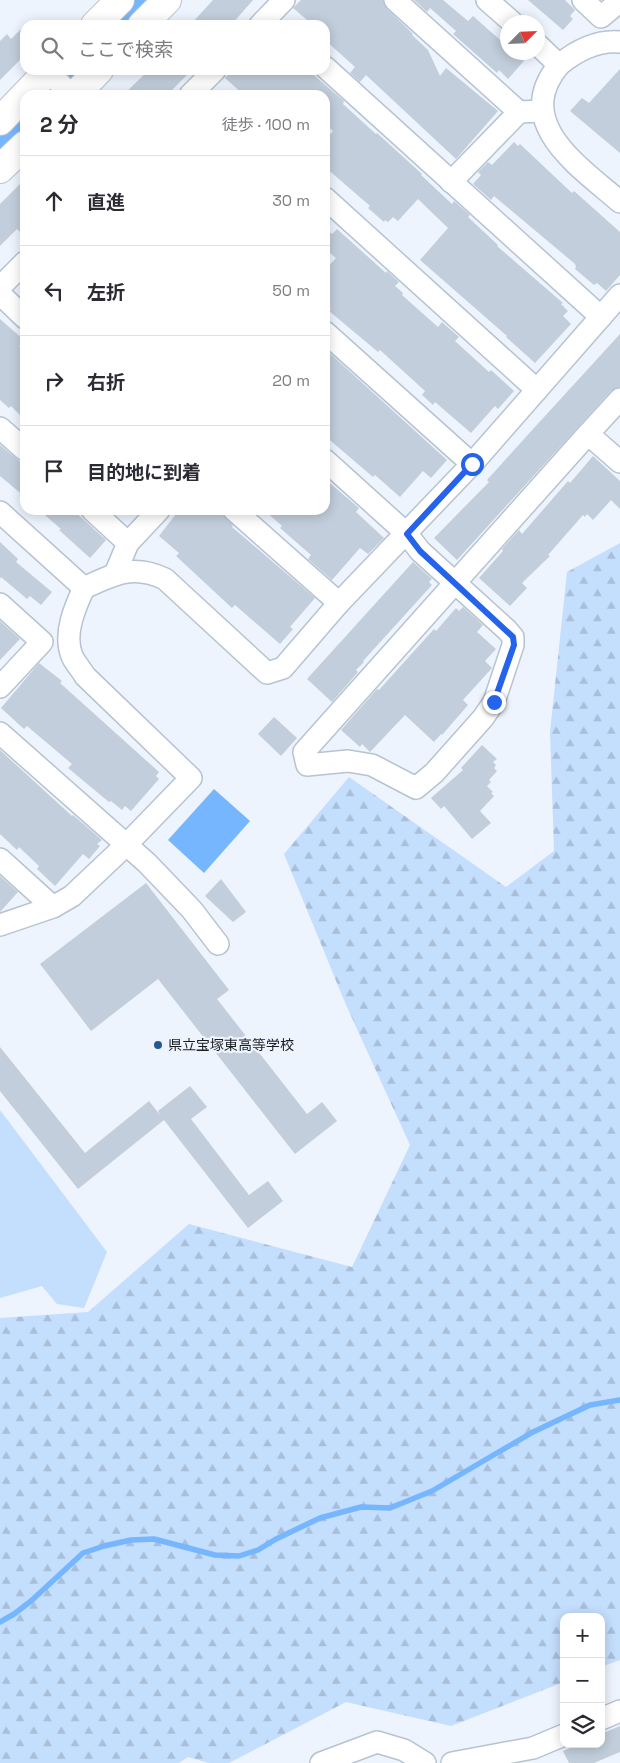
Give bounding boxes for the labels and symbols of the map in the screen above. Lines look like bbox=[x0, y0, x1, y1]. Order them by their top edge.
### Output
north arrow bbox=[500, 15, 545, 60]
route start bbox=[461, 453, 484, 476]
route end bbox=[483, 691, 506, 714]
place label: 県立宝塚東高等学校 bbox=[168, 1036, 294, 1054]
marker: 県立宝塚東高等学校 bbox=[152, 1039, 164, 1051]

